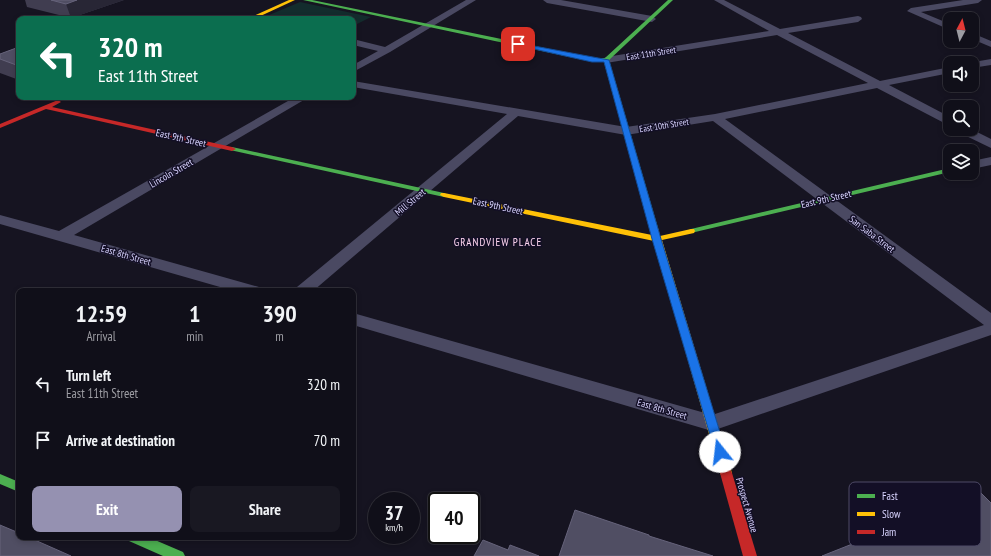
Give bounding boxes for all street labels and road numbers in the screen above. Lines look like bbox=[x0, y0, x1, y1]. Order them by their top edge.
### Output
street label: East 11th Street bbox=[625, 44, 677, 62]
street label: East 10th Street bbox=[638, 116, 690, 134]
street label: East 9th Street bbox=[155, 126, 208, 150]
street label: Lincoln Street bbox=[147, 155, 195, 191]
street label: Mill Street bbox=[392, 185, 428, 219]
street label: East 9th Street bbox=[800, 187, 853, 211]
street label: East 9th Street bbox=[472, 194, 525, 218]
street label: San Saba Street bbox=[846, 212, 898, 256]
street label: East 8th Street bbox=[100, 242, 153, 268]
street label: East 8th Street bbox=[636, 396, 689, 422]
street label: Prospect Avenue bbox=[733, 476, 761, 534]

